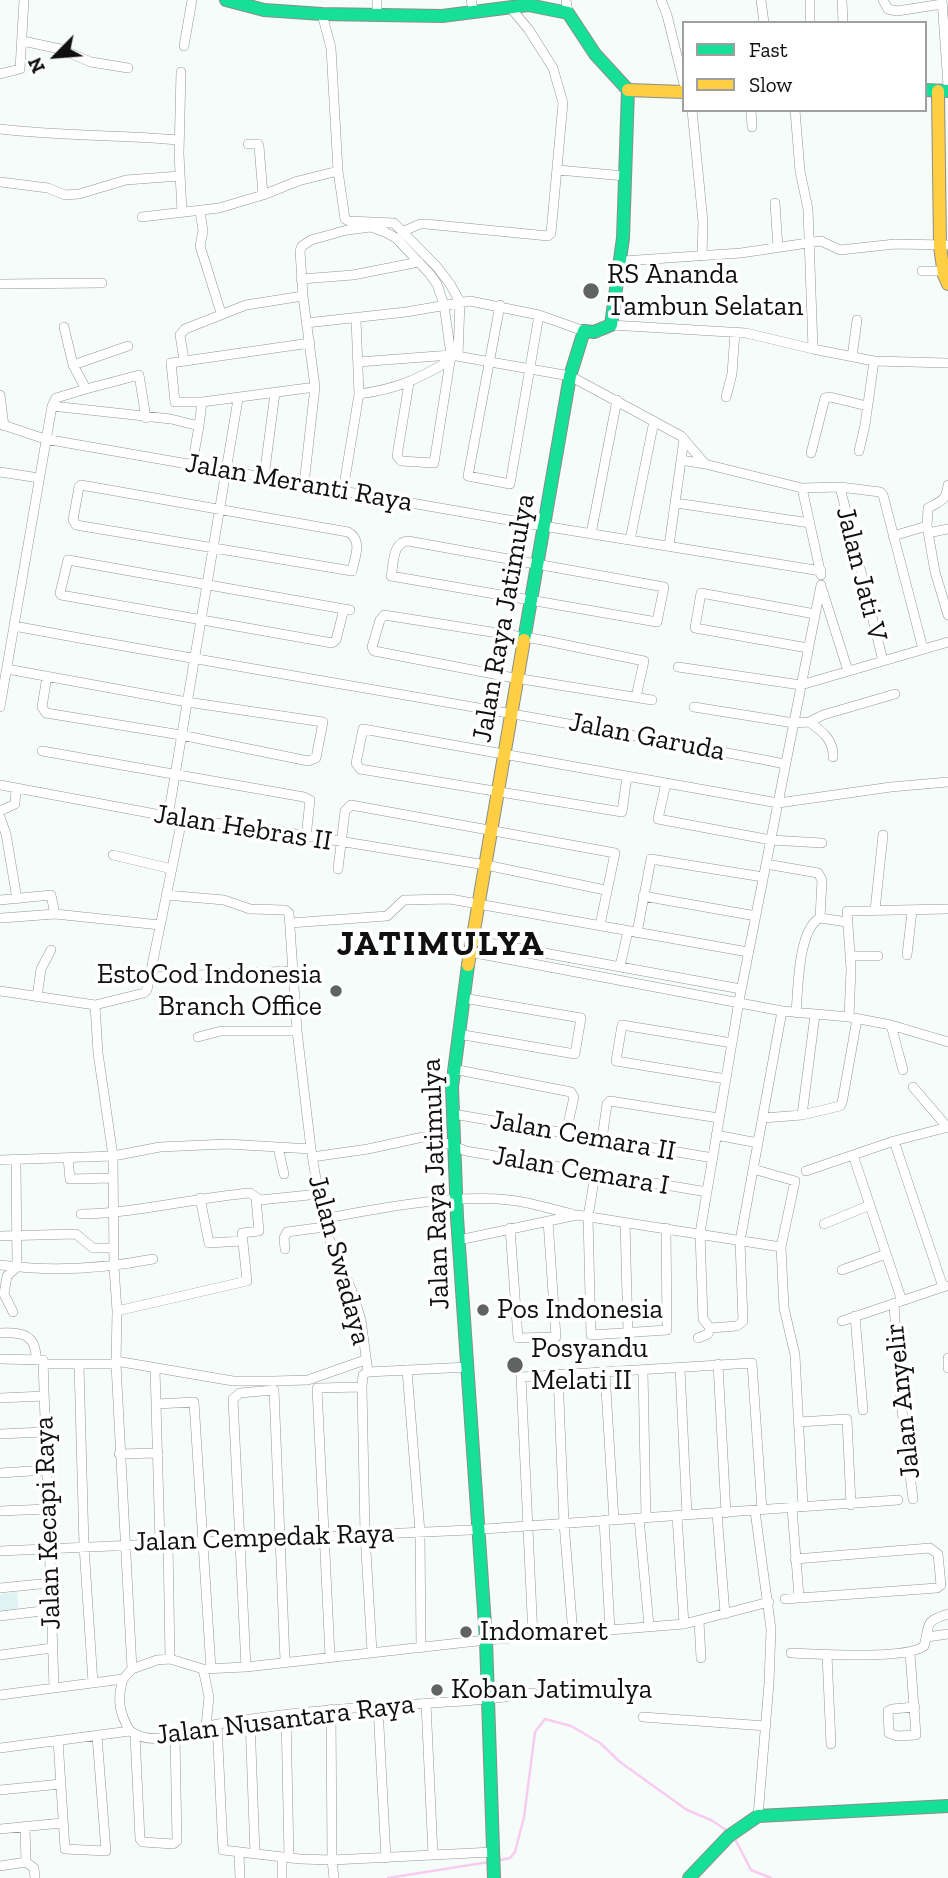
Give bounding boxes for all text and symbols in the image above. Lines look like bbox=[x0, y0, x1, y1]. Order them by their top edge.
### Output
north arrow bbox=[21, 21, 91, 91]
legend bbox=[682, 21, 927, 112]
text: Fast bbox=[749, 37, 788, 62]
text: N bbox=[23, 54, 50, 77]
text: Slow bbox=[749, 72, 792, 97]
place label: RS Ananda Tambun Selatan bbox=[607, 258, 803, 324]
marker: RS Ananda Tambun Selatan bbox=[581, 281, 601, 301]
street label: Jalan Meranti Raya bbox=[183, 446, 415, 520]
street label: Jalan Raya Jatimulya bbox=[466, 491, 542, 745]
street label: Jalan Jati V bbox=[828, 503, 894, 645]
street label: Jalan Garuda bbox=[566, 705, 728, 769]
street label: Jalan Hebras II bbox=[152, 797, 334, 859]
district label: JATIMULYA bbox=[338, 924, 544, 966]
place label: EstoCod Indonesia Branch Office bbox=[97, 958, 322, 1024]
marker: EstoCod Indonesia Branch Office bbox=[328, 983, 344, 999]
street label: Jalan Raya Jatimulya bbox=[415, 1058, 457, 1310]
street label: Jalan Cemara II bbox=[488, 1103, 678, 1169]
street label: Jalan Cemara I bbox=[490, 1139, 672, 1203]
street label: Jalan Swadaya bbox=[300, 1171, 378, 1349]
place label: Pos Indonesia bbox=[497, 1293, 663, 1327]
marker: Pos Indonesia bbox=[475, 1302, 491, 1318]
street label: Jalan Anyelir bbox=[878, 1321, 928, 1481]
place label: Posyandu Melati II bbox=[531, 1332, 648, 1398]
marker: Posyandu Melati II bbox=[505, 1355, 525, 1375]
street label: Jalan Kecapi Raya bbox=[27, 1416, 69, 1630]
street label: Jalan Cempedak Raya bbox=[133, 1517, 395, 1559]
place label: Indomaret bbox=[480, 1615, 608, 1649]
marker: Indomaret bbox=[458, 1624, 474, 1640]
place label: Koban Jatimulya bbox=[451, 1673, 652, 1707]
marker: Koban Jatimulya bbox=[429, 1682, 445, 1698]
street label: Jalan Nusantara Raya bbox=[154, 1687, 416, 1753]

